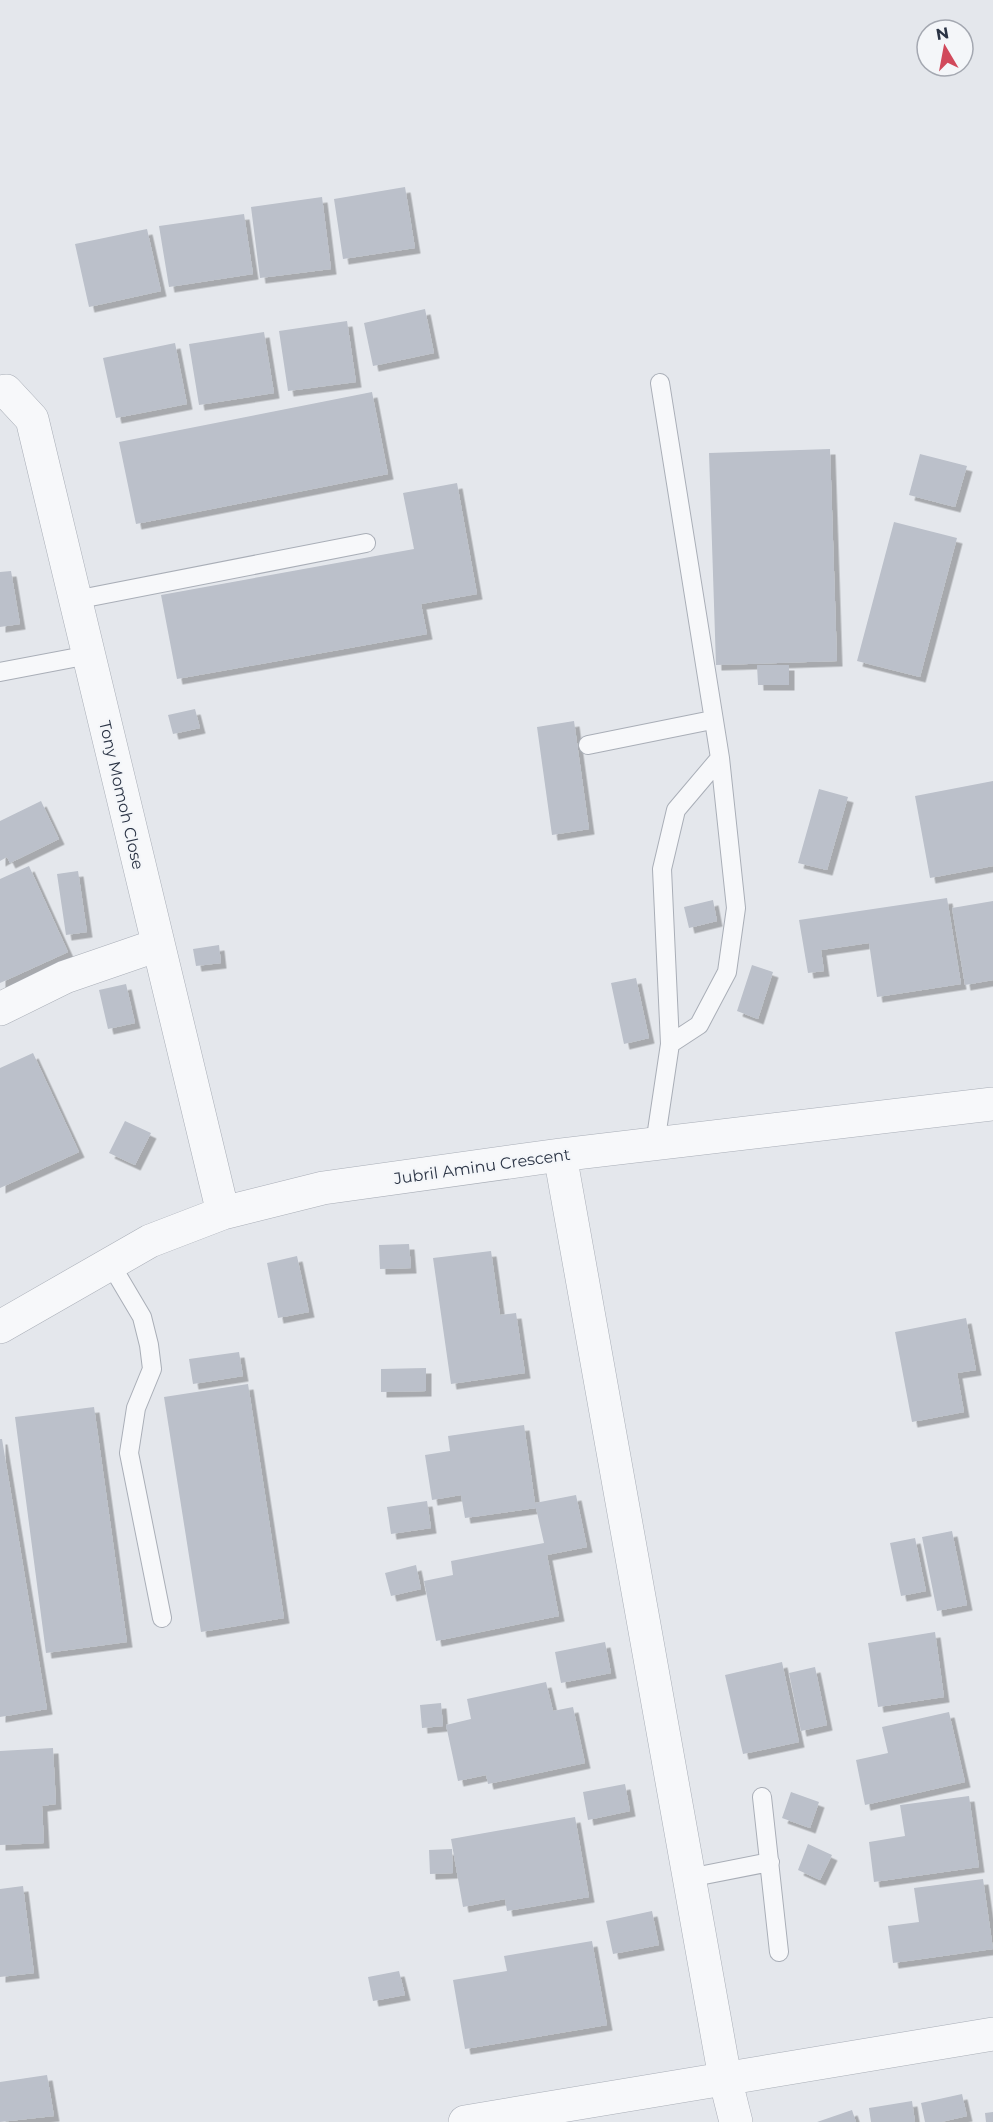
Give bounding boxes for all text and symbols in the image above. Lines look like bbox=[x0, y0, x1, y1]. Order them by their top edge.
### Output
north arrow bbox=[915, 18, 975, 78]
text: N bbox=[934, 23, 951, 44]
street label: Tony Momoh Close bbox=[95, 719, 148, 871]
street label: Jubril Aminu Crescent bbox=[392, 1145, 572, 1188]

